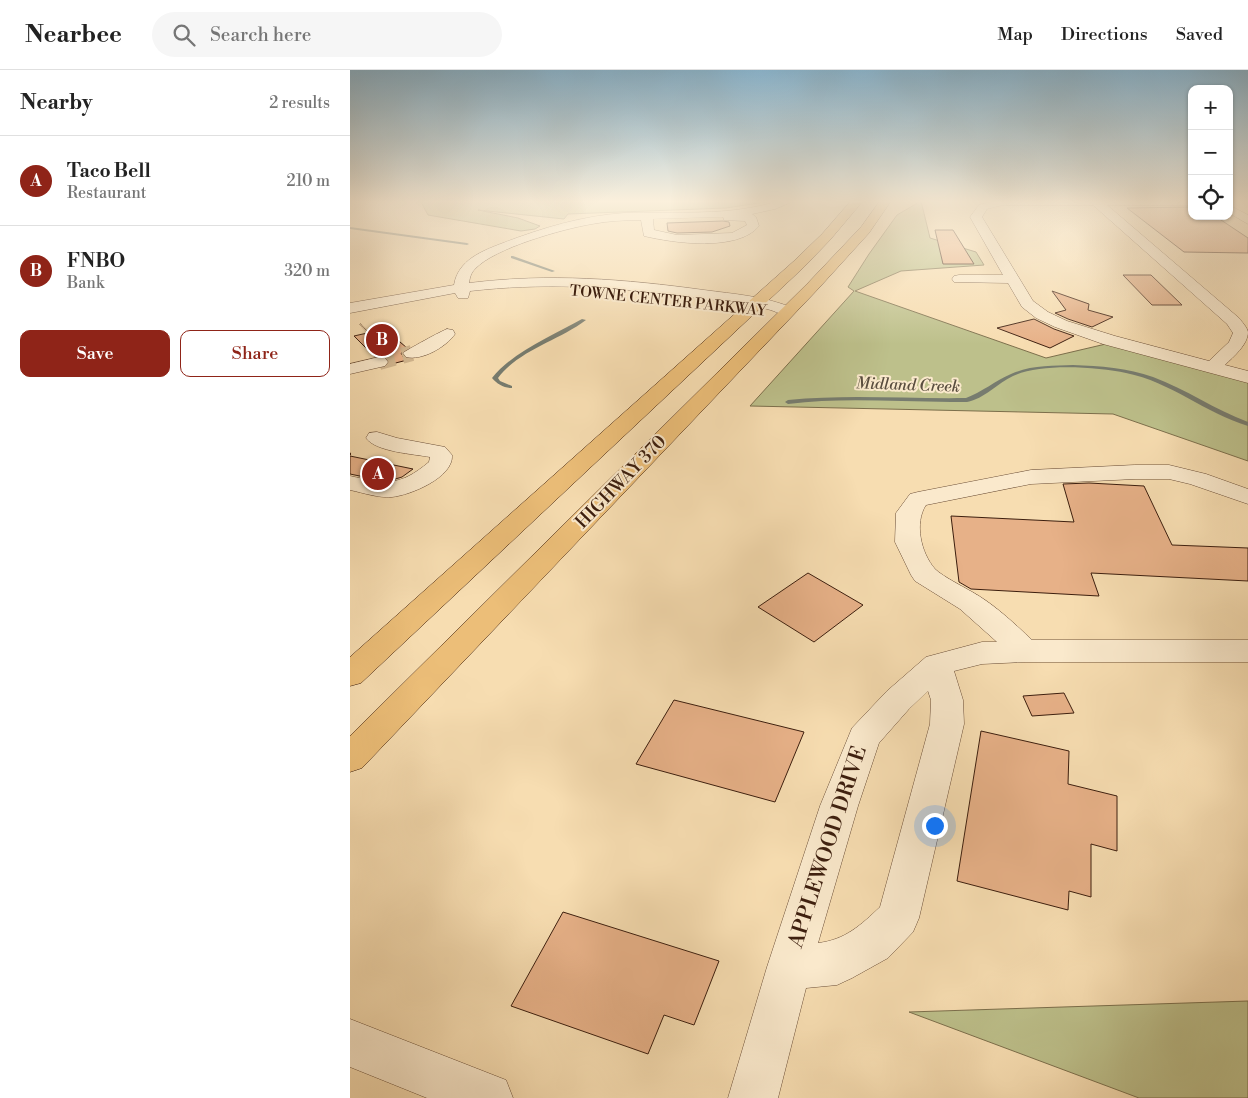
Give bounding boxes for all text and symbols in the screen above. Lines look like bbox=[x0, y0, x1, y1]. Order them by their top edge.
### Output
search box bbox=[152, 12, 502, 57]
text: Nearbee bbox=[25, 20, 122, 50]
icon: search bbox=[170, 21, 198, 49]
text: Search here bbox=[210, 23, 311, 47]
text: Map bbox=[997, 23, 1033, 46]
text: Directions bbox=[1061, 23, 1148, 46]
text: Saved bbox=[1176, 23, 1223, 46]
map controls bbox=[1188, 85, 1233, 220]
button: + bbox=[1188, 85, 1233, 130]
text: Nearby bbox=[20, 90, 93, 116]
text: 2 results bbox=[269, 93, 330, 113]
button: − bbox=[1188, 130, 1233, 175]
text: Taco Bell bbox=[67, 159, 151, 183]
text: A bbox=[30, 171, 42, 191]
text: 210 m bbox=[286, 171, 330, 191]
button: locate bbox=[1188, 175, 1233, 220]
text: Restaurant bbox=[67, 183, 146, 203]
text: FNBO bbox=[67, 249, 125, 273]
text: B bbox=[30, 261, 42, 281]
text: 320 m bbox=[284, 261, 330, 281]
text: Bank bbox=[67, 273, 104, 293]
street label: TOWNE CENTER PARKWAY bbox=[569, 281, 768, 321]
pin: B bbox=[366, 321, 398, 359]
button: Save bbox=[20, 330, 170, 377]
button: Share bbox=[180, 330, 330, 377]
water label: Midland Creek bbox=[856, 373, 960, 397]
street label: HIGHWAY 370 bbox=[571, 430, 671, 534]
pin: A bbox=[362, 455, 394, 493]
street label: APPLEWOOD DRIVE bbox=[783, 743, 873, 952]
your location bbox=[922, 813, 948, 839]

